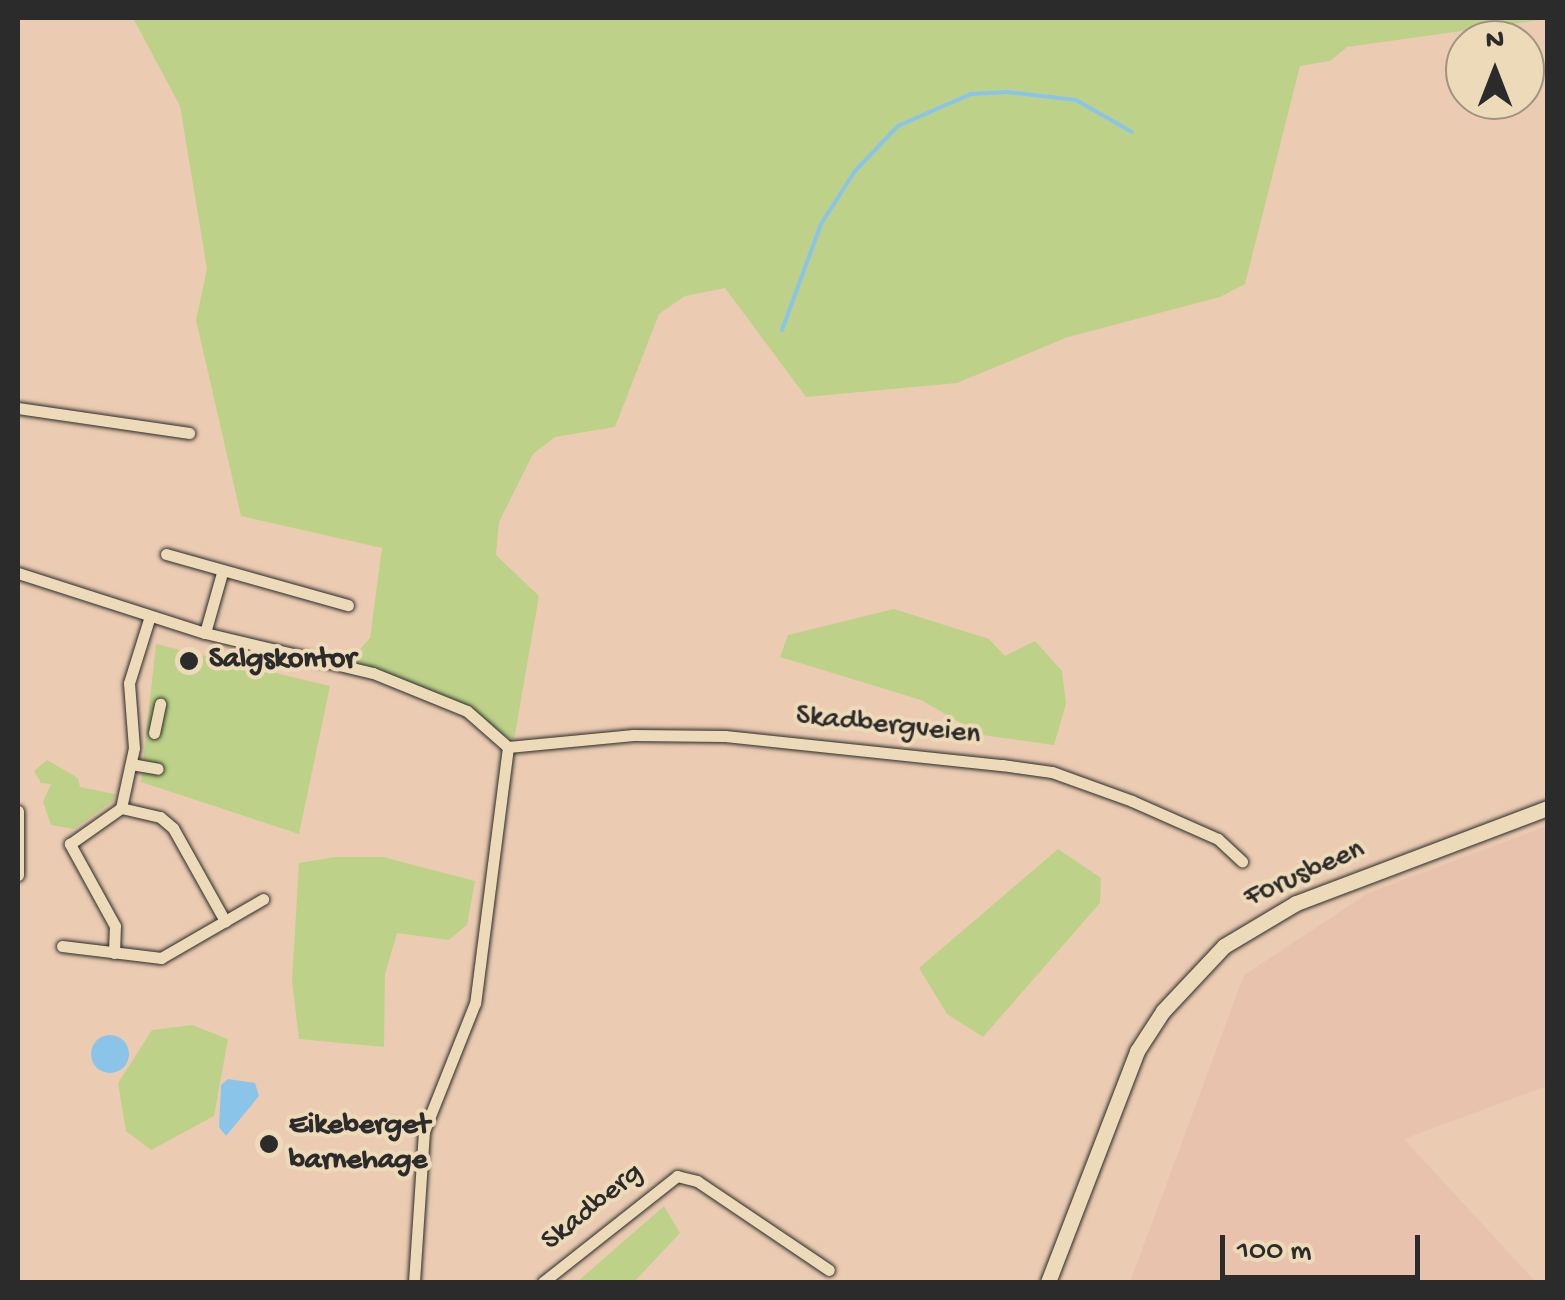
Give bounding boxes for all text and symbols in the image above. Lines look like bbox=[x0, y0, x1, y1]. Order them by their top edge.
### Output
north arrow bbox=[1445, 20, 1545, 120]
text: N bbox=[1486, 25, 1504, 58]
place label: Salgskontor bbox=[209, 643, 356, 679]
marker: Salgskontor bbox=[178, 650, 200, 672]
street label: Skadbergveien bbox=[794, 699, 982, 755]
street label: Forusbeen bbox=[1239, 833, 1371, 917]
place label: Eikeberget barnehage bbox=[289, 1109, 430, 1180]
marker: Eikeberget barnehage bbox=[258, 1133, 280, 1155]
street label: Skadberg bbox=[535, 1156, 651, 1260]
scale bar bbox=[1225, 1215, 1425, 1277]
text: 100 m bbox=[1237, 1235, 1312, 1270]

